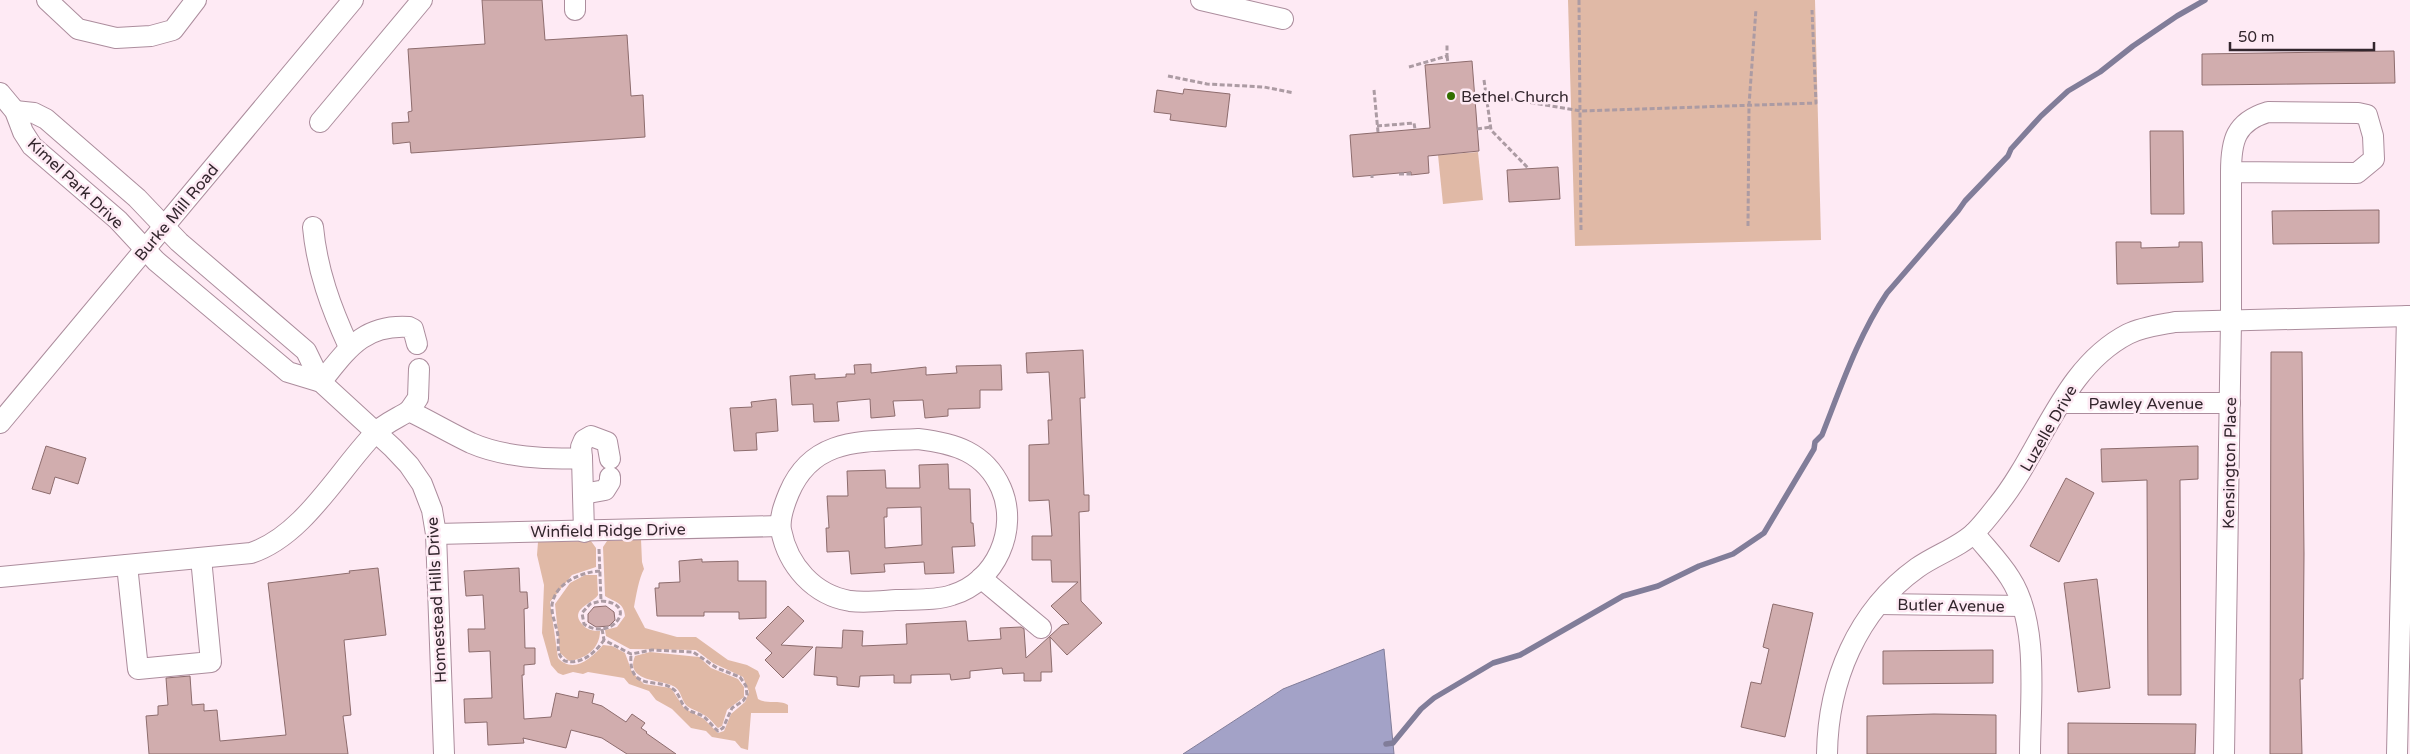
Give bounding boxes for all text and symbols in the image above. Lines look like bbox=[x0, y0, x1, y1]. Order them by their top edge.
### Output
scale bar bbox=[2230, 20, 2374, 52]
text: 50 m bbox=[2238, 28, 2275, 46]
place label: Bethel Church bbox=[1461, 87, 1569, 107]
marker: Bethel Church bbox=[1445, 90, 1457, 102]
street label: Kimel Park Drive bbox=[23, 134, 128, 233]
street label: Burke Mill Road bbox=[130, 160, 223, 265]
street label: Luzelle Drive bbox=[2016, 382, 2082, 475]
street label: Pawley Avenue bbox=[2089, 394, 2203, 414]
street label: Kensington Place bbox=[2219, 397, 2241, 529]
street label: Homestead Hills Drive bbox=[423, 516, 451, 684]
street label: Winfield Ridge Drive bbox=[530, 520, 686, 542]
street label: Butler Avenue bbox=[1897, 595, 2005, 617]

